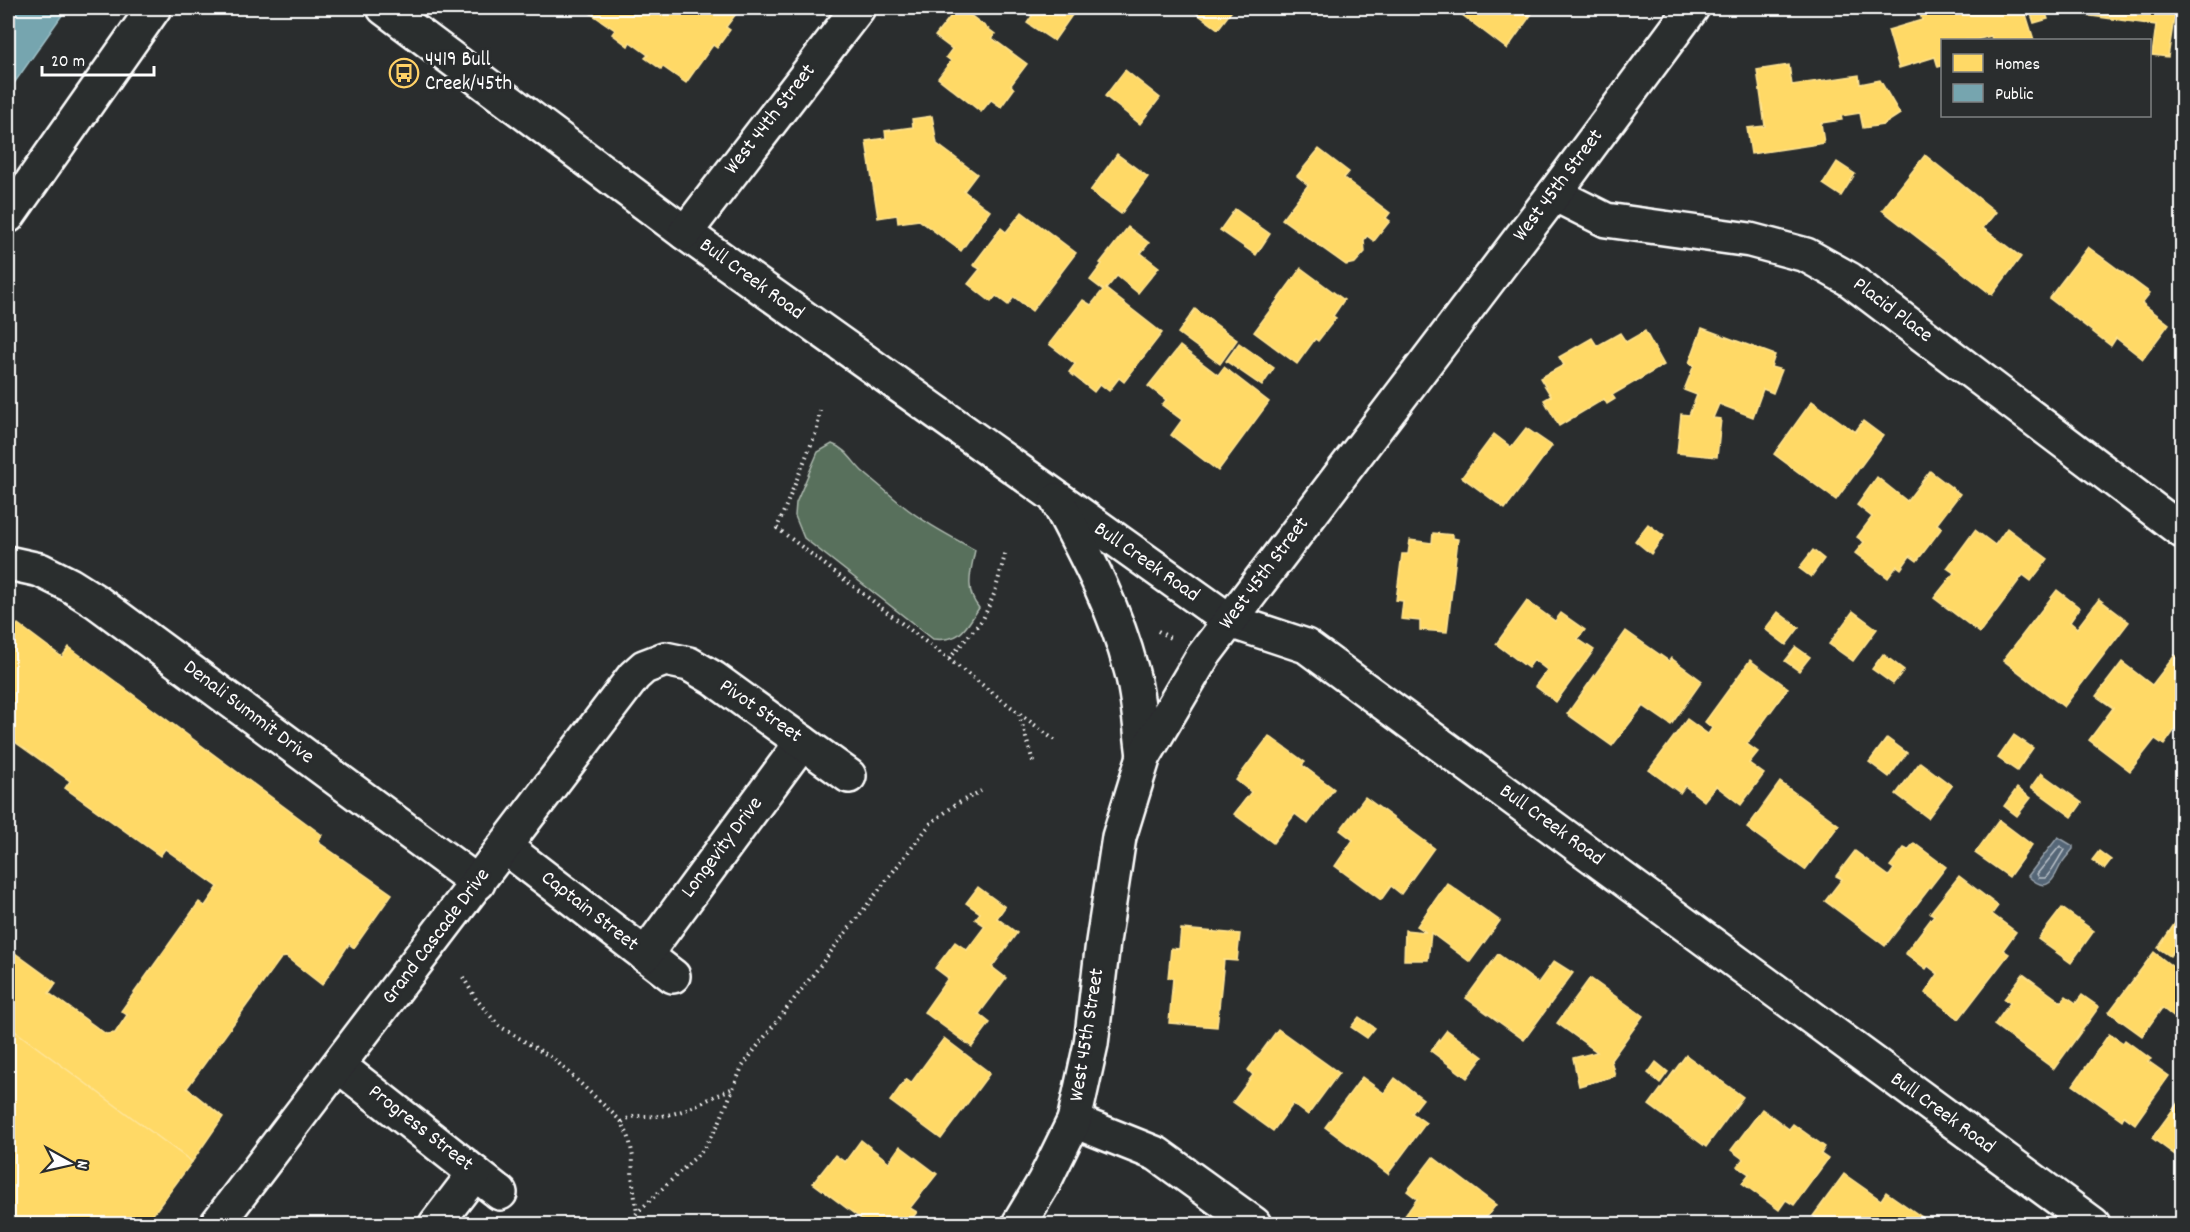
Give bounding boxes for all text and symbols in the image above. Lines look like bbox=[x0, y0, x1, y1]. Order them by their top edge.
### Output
scale bar bbox=[42, 39, 154, 77]
legend bbox=[1941, 39, 2151, 117]
place label: 4419 Bull Creek/45th bbox=[425, 46, 512, 100]
text: 20 m bbox=[51, 50, 85, 75]
text: Homes bbox=[1995, 53, 2040, 78]
bus stop icon: 4419 Bull Creek/45th bbox=[388, 57, 420, 89]
street label: West 44th Street bbox=[718, 58, 824, 182]
text: Public bbox=[1995, 83, 2034, 108]
street label: West 45th Street bbox=[1507, 123, 1612, 249]
street label: Bull Creek Road bbox=[692, 232, 810, 328]
street label: Placid Place bbox=[1846, 271, 1938, 351]
street label: West 45th Street bbox=[1213, 511, 1318, 637]
street label: Bull Creek Road bbox=[1087, 515, 1205, 611]
street label: Denali Summit Drive bbox=[176, 654, 320, 772]
street label: Pivot Street bbox=[712, 672, 808, 752]
street label: Bull Creek Road bbox=[1492, 778, 1610, 874]
street label: Longevity Drive bbox=[675, 791, 771, 905]
street label: Grand Cascade Drive bbox=[376, 862, 498, 1012]
street label: Captain Street bbox=[534, 864, 644, 960]
street label: West 45th Street bbox=[1063, 966, 1113, 1104]
street label: Bull Creek Road bbox=[1883, 1066, 2001, 1162]
street label: Progress Street bbox=[361, 1078, 479, 1180]
north arrow bbox=[39, 1133, 99, 1193]
text: N bbox=[69, 1159, 93, 1170]

